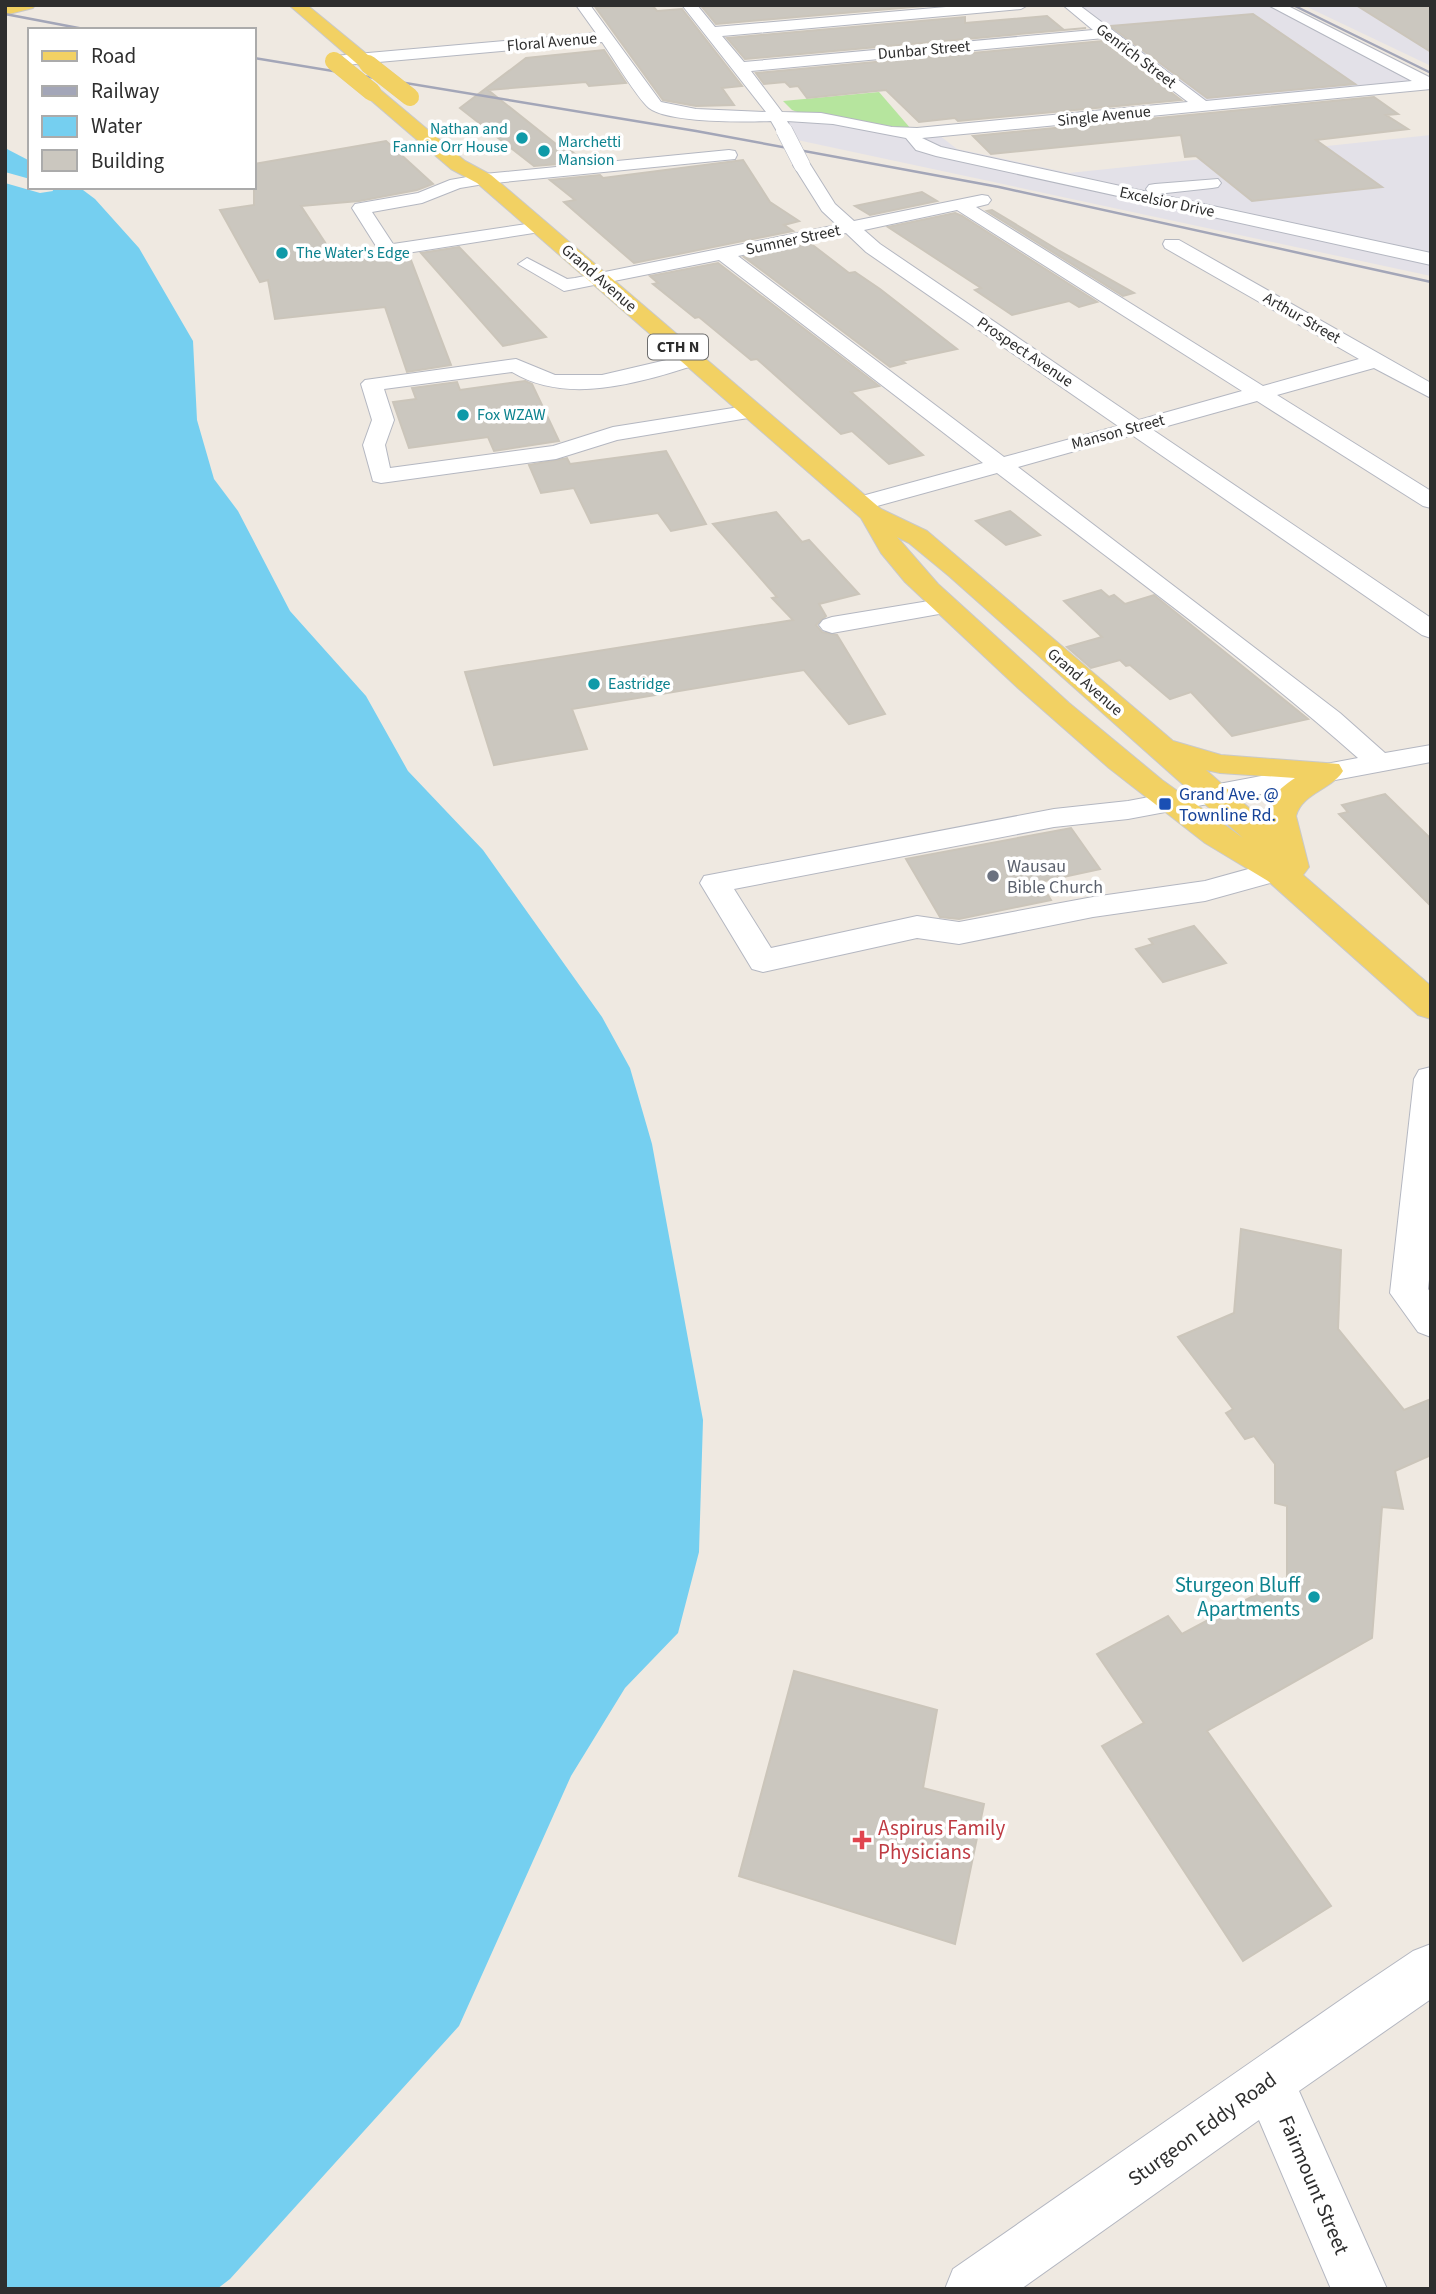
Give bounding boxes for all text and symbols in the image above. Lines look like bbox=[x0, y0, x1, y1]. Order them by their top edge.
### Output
street label: Genrich Street bbox=[1091, 19, 1181, 94]
street label: Floral Avenue bbox=[506, 27, 598, 57]
legend bbox=[28, 28, 256, 189]
street label: Dunbar Street bbox=[877, 35, 972, 65]
text: Road bbox=[91, 41, 136, 71]
text: Railway bbox=[91, 76, 159, 106]
street label: Single Avenue bbox=[1056, 100, 1152, 132]
text: Water bbox=[91, 111, 143, 141]
place label: Nathan and Fannie Orr House bbox=[393, 118, 508, 158]
marker: Nathan and Fannie Orr House bbox=[514, 130, 530, 146]
place label: Marchetti Mansion bbox=[558, 131, 621, 171]
marker: Marchetti Mansion bbox=[536, 143, 552, 159]
text: Building bbox=[91, 146, 165, 176]
street label: Excelsior Drive bbox=[1118, 181, 1217, 223]
street label: Sumner Street bbox=[744, 219, 843, 261]
street label: Grand Avenue bbox=[557, 239, 641, 317]
place label: The Water's Edge bbox=[296, 242, 410, 264]
marker: The Water's Edge bbox=[274, 245, 290, 261]
street label: Arthur Street bbox=[1259, 287, 1345, 349]
street label: Prospect Avenue bbox=[973, 312, 1077, 392]
road number: CTH N bbox=[648, 334, 708, 360]
place label: Fox WZAW bbox=[477, 404, 546, 426]
marker: Fox WZAW bbox=[455, 407, 471, 423]
street label: Manson Street bbox=[1069, 409, 1168, 455]
street label: Grand Avenue bbox=[1043, 643, 1127, 721]
place label: Eastridge bbox=[608, 673, 671, 695]
marker: Eastridge bbox=[586, 676, 602, 692]
place label: Grand Ave. @ Townline Rd. bbox=[1179, 782, 1279, 828]
marker: Grand Ave. @ Townline Rd. bbox=[1157, 796, 1173, 812]
place label: Wausau Bible Church bbox=[1007, 854, 1103, 900]
marker: Wausau Bible Church bbox=[985, 868, 1001, 884]
place label: Sturgeon Bluff Apartments bbox=[1175, 1570, 1301, 1624]
marker: Sturgeon Bluff Apartments bbox=[1306, 1589, 1322, 1605]
place label: Aspirus Family Physicians bbox=[878, 1813, 1005, 1867]
marker: Aspirus Family Physicians bbox=[852, 1830, 872, 1850]
street label: Sturgeon Eddy Road bbox=[1121, 2065, 1283, 2193]
street label: Fairmount Street bbox=[1271, 2111, 1357, 2259]

